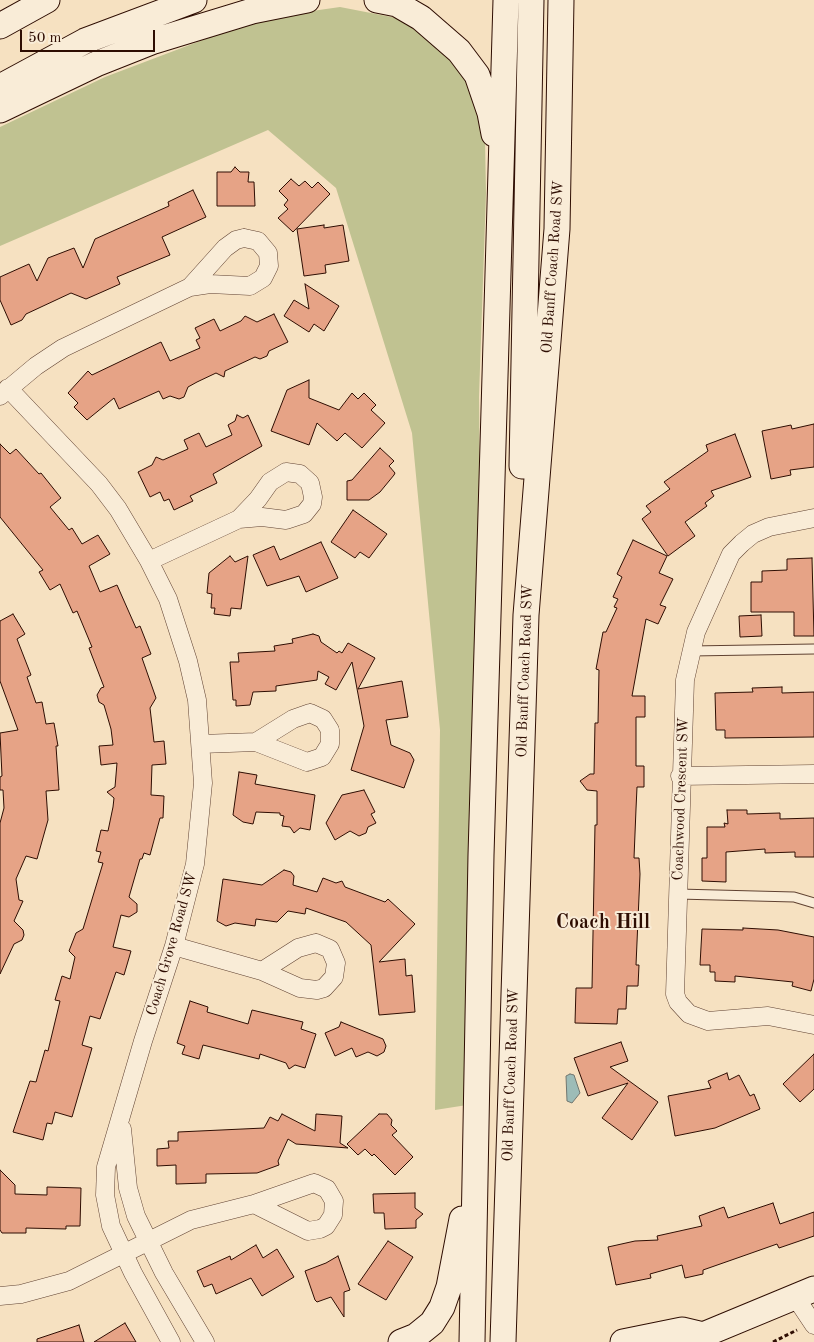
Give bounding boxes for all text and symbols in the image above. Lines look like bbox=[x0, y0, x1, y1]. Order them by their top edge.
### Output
scale bar bbox=[22, 20, 158, 52]
text: 50 m bbox=[28, 31, 62, 46]
street label: Old Banff Coach Road SW bbox=[538, 180, 568, 354]
street label: Old Banff Coach Road SW bbox=[513, 584, 537, 758]
street label: Coachwood Crescent SW bbox=[669, 717, 693, 881]
street label: Coach Grove Road SW bbox=[143, 870, 201, 1018]
district label: Coach Hill bbox=[556, 911, 650, 935]
street label: Old Banff Coach Road SW bbox=[499, 988, 523, 1162]

